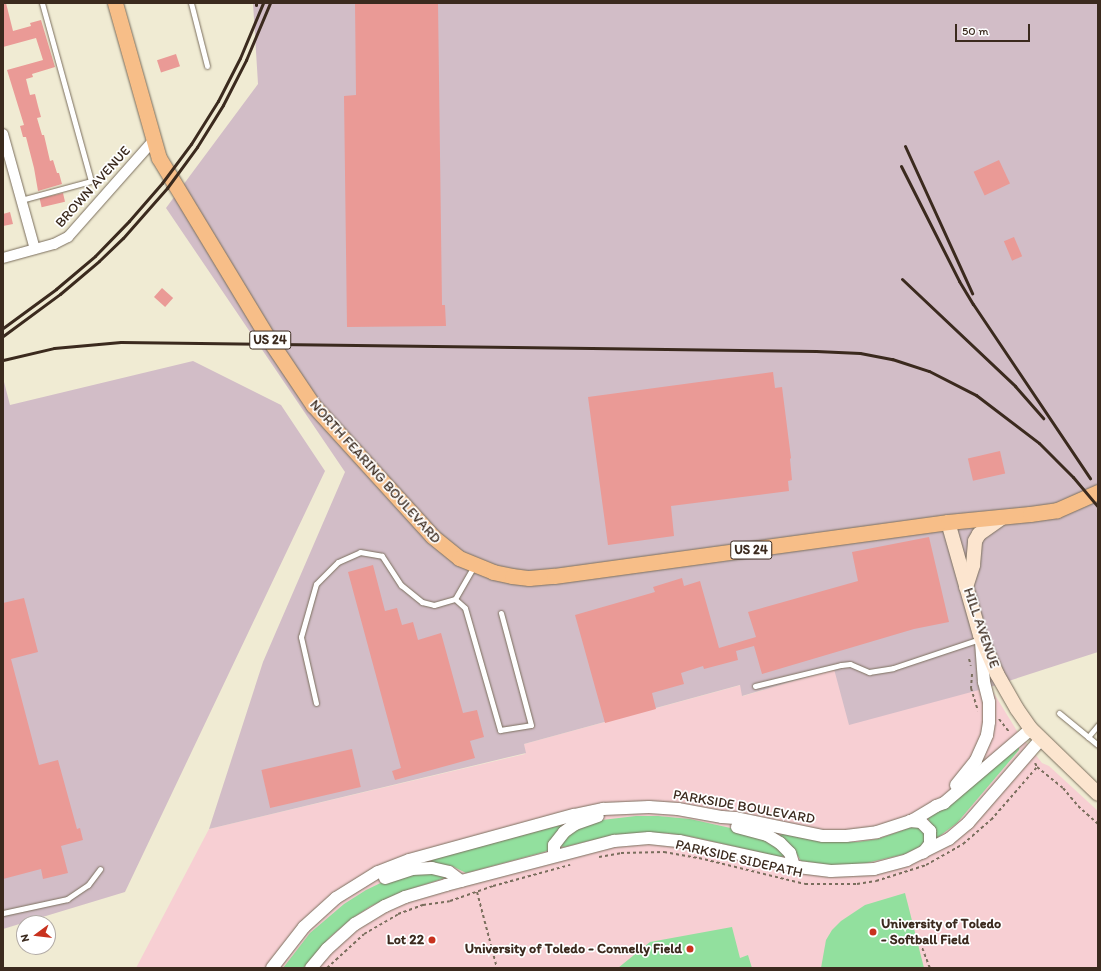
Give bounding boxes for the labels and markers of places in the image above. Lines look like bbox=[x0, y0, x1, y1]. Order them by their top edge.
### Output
place label: University of Toledo - Softball Field bbox=[881, 916, 1000, 948]
marker: University of Toledo - Softball Field bbox=[868, 927, 878, 937]
place label: Lot 22 bbox=[387, 932, 424, 948]
marker: Lot 22 bbox=[427, 935, 437, 945]
place label: University of Toledo - Connelly Field bbox=[467, 941, 682, 957]
marker: University of Toledo - Connelly Field bbox=[685, 944, 695, 954]

